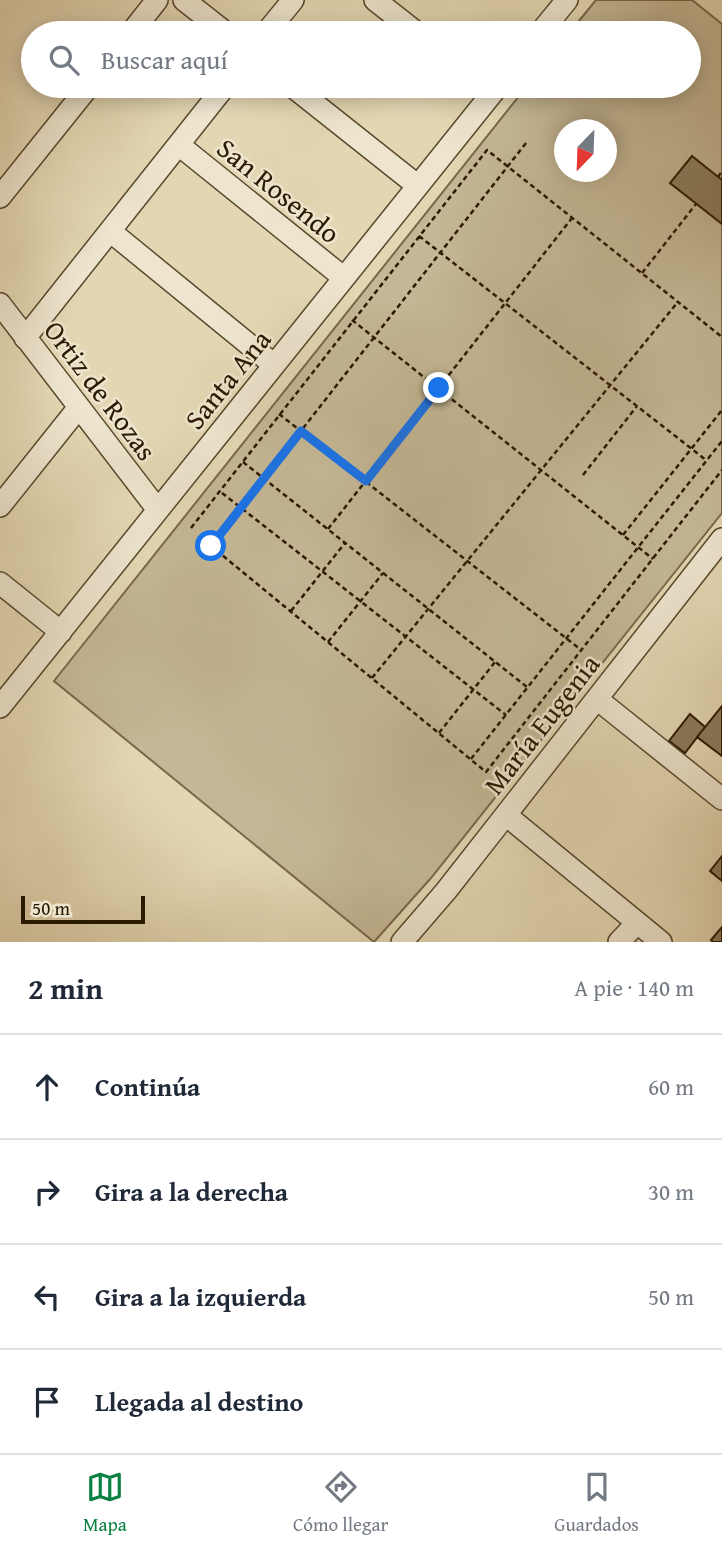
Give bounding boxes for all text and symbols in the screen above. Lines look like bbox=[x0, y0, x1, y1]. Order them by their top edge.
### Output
search box bbox=[21, 21, 701, 98]
text: Buscar aquí bbox=[101, 40, 228, 79]
icon: search bbox=[45, 41, 83, 79]
north arrow bbox=[554, 119, 617, 182]
street label: San Rosendo bbox=[208, 127, 350, 253]
street label: Ortiz de Rozas bbox=[35, 311, 167, 469]
street label: Santa Ana bbox=[174, 320, 280, 438]
route end bbox=[423, 372, 454, 403]
route start bbox=[195, 530, 226, 561]
street label: María Eugenia bbox=[473, 645, 609, 803]
scale bar bbox=[21, 893, 145, 925]
text: 50 m bbox=[32, 894, 70, 922]
text: 2 min bbox=[28, 966, 103, 1010]
text: A pie · 140 m bbox=[574, 971, 694, 1004]
text: Continúa bbox=[95, 1067, 200, 1106]
icon: ahead bbox=[28, 1068, 66, 1106]
text: 60 m bbox=[648, 1070, 694, 1103]
text: Gira a la derecha bbox=[95, 1172, 288, 1211]
icon: right bbox=[28, 1173, 66, 1211]
text: 30 m bbox=[648, 1175, 694, 1208]
text: Gira a la izquierda bbox=[95, 1277, 306, 1316]
icon: left bbox=[28, 1278, 66, 1316]
text: 50 m bbox=[648, 1280, 694, 1313]
text: Llegada al destino bbox=[95, 1382, 303, 1421]
icon: arrive bbox=[28, 1383, 66, 1421]
tab: Mapa bbox=[83, 1468, 127, 1538]
tab: Cómo llegar bbox=[293, 1468, 388, 1538]
tab: Guardados bbox=[554, 1468, 639, 1538]

